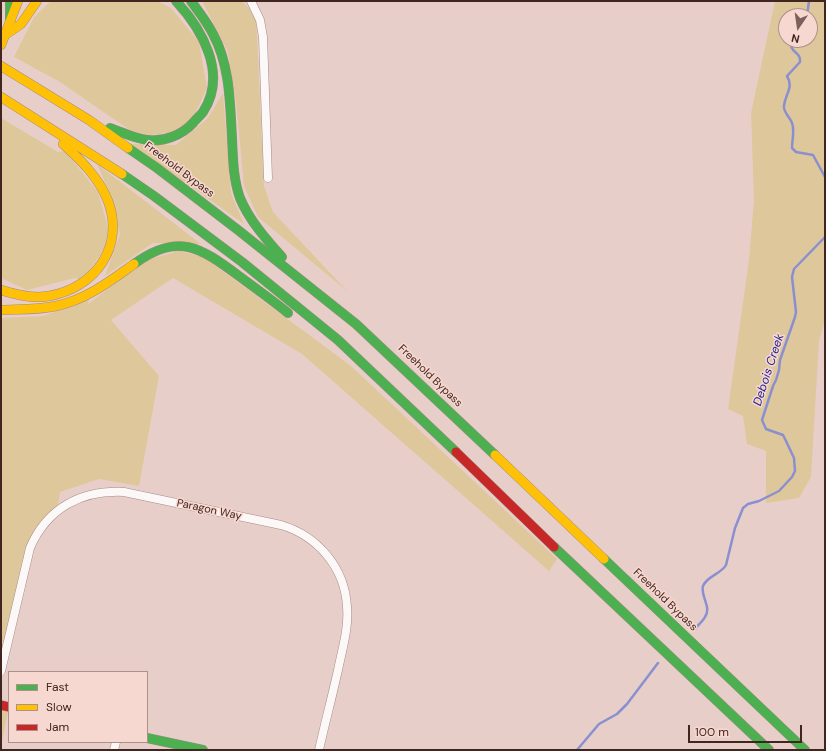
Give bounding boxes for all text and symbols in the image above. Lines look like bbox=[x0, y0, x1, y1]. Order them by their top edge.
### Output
north arrow bbox=[778, 8, 818, 48]
text: N bbox=[790, 31, 801, 46]
street label: Freehold Bypass bbox=[141, 139, 217, 201]
water label: Debois Creek bbox=[751, 332, 787, 408]
street label: Freehold Bypass bbox=[395, 342, 465, 410]
street label: Paragon Way bbox=[175, 497, 243, 523]
street label: Freehold Bypass bbox=[630, 566, 700, 634]
legend bbox=[8, 671, 148, 743]
text: Fast bbox=[46, 679, 69, 695]
text: Slow bbox=[46, 699, 72, 715]
scale bar bbox=[690, 717, 804, 743]
text: Jam bbox=[46, 719, 69, 735]
text: 100 m bbox=[695, 724, 729, 740]

